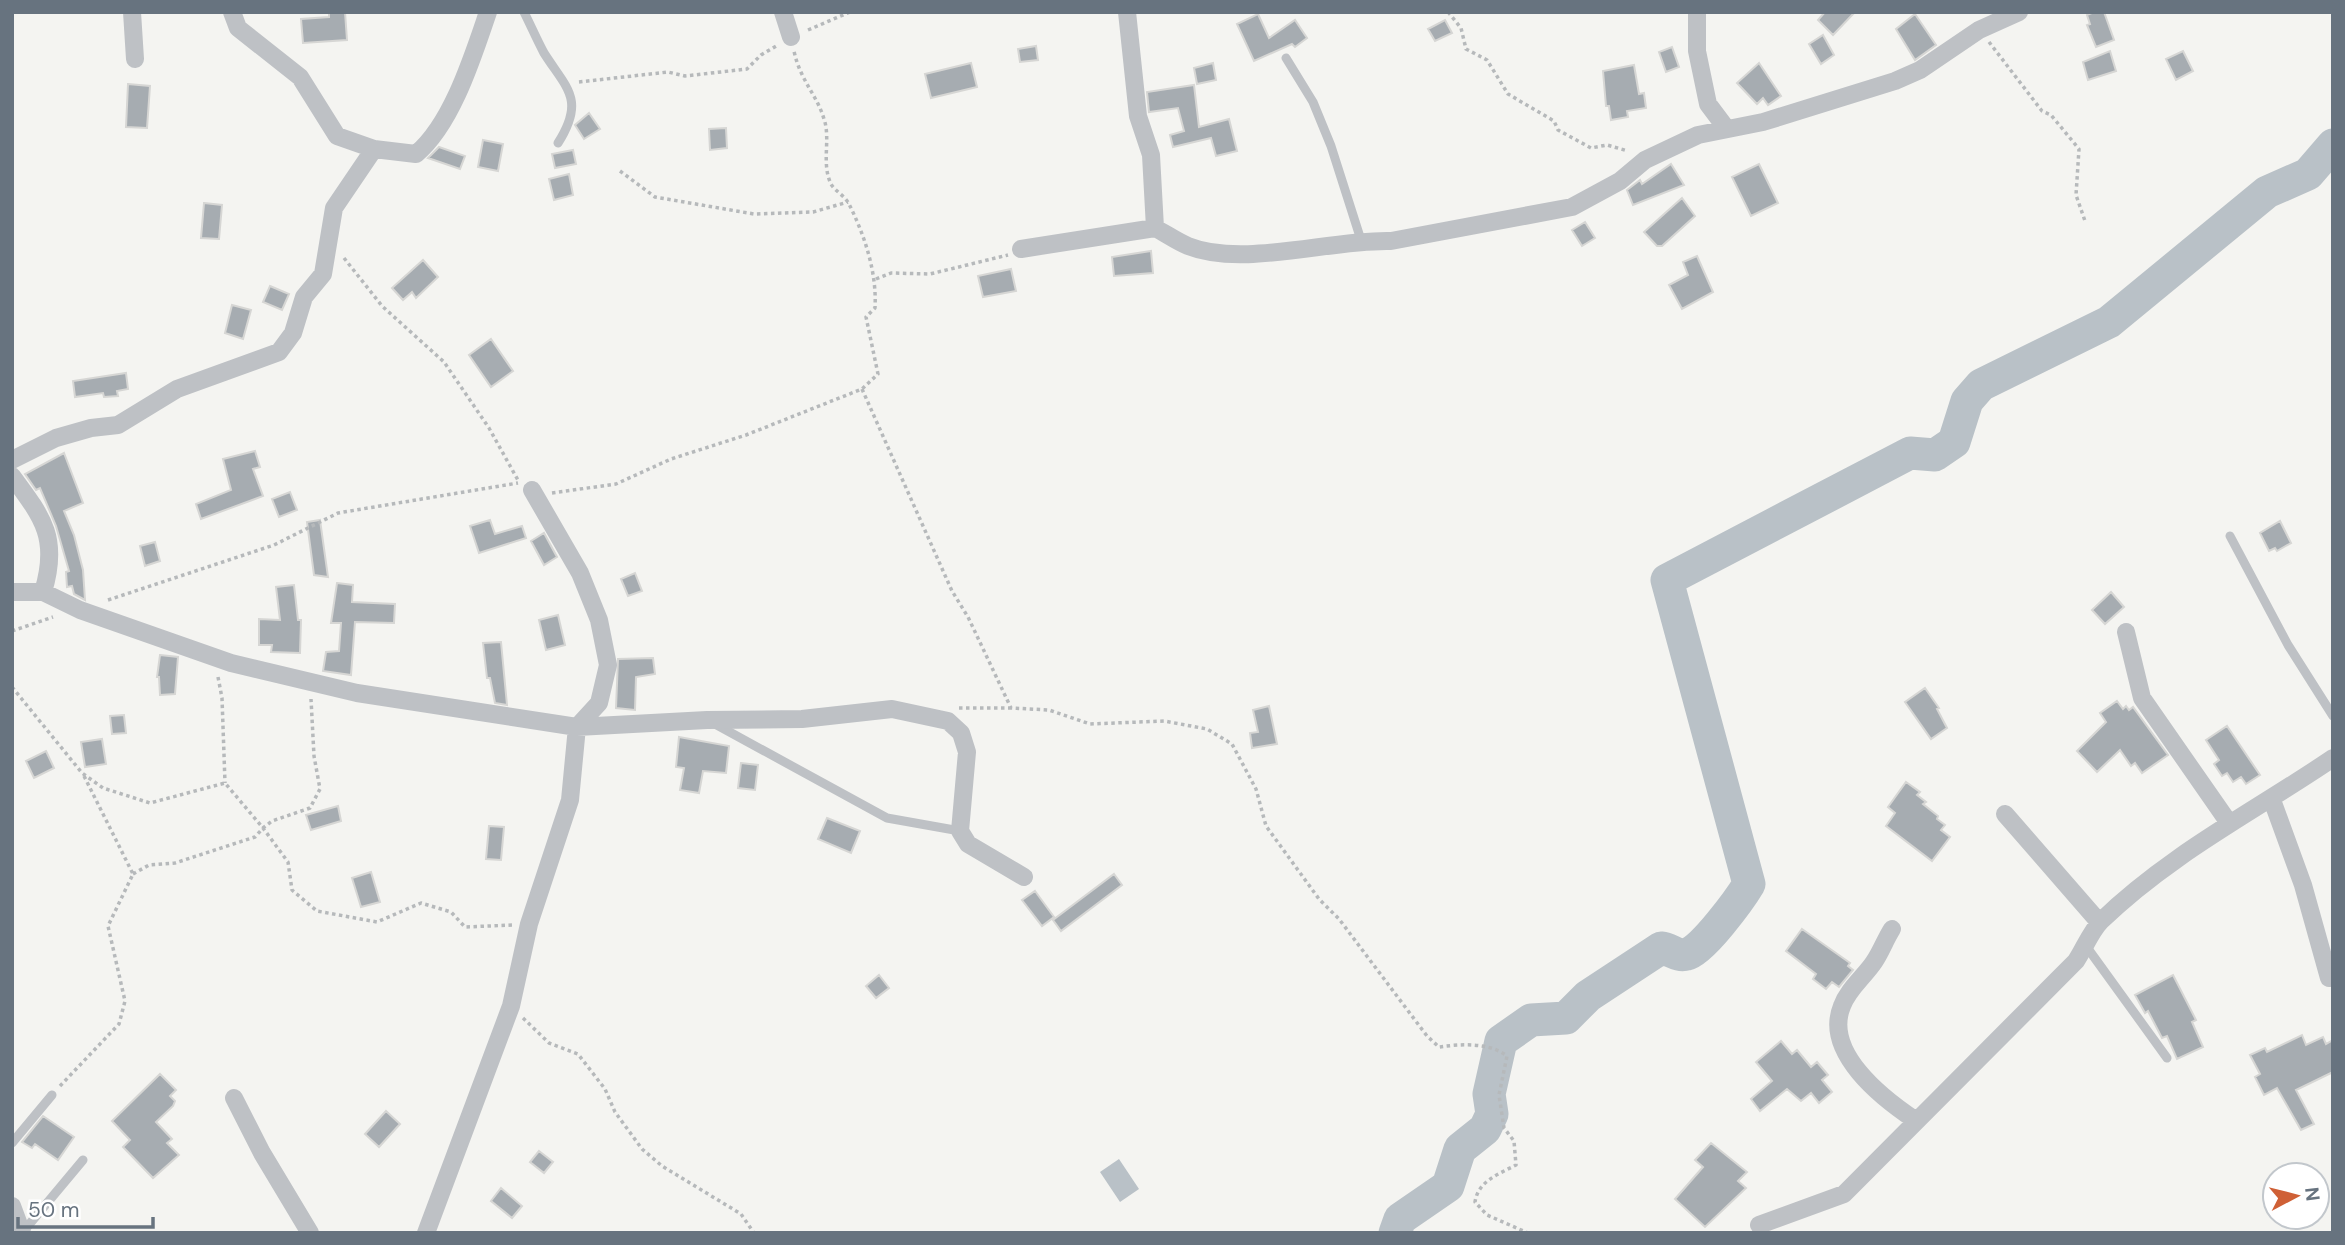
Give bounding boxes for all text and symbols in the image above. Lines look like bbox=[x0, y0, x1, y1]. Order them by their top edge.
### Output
north arrow bbox=[2261, 1161, 2331, 1231]
scale bar bbox=[18, 1186, 152, 1230]
text: N bbox=[2299, 1186, 2326, 1202]
text: 50 m bbox=[28, 1196, 79, 1224]

